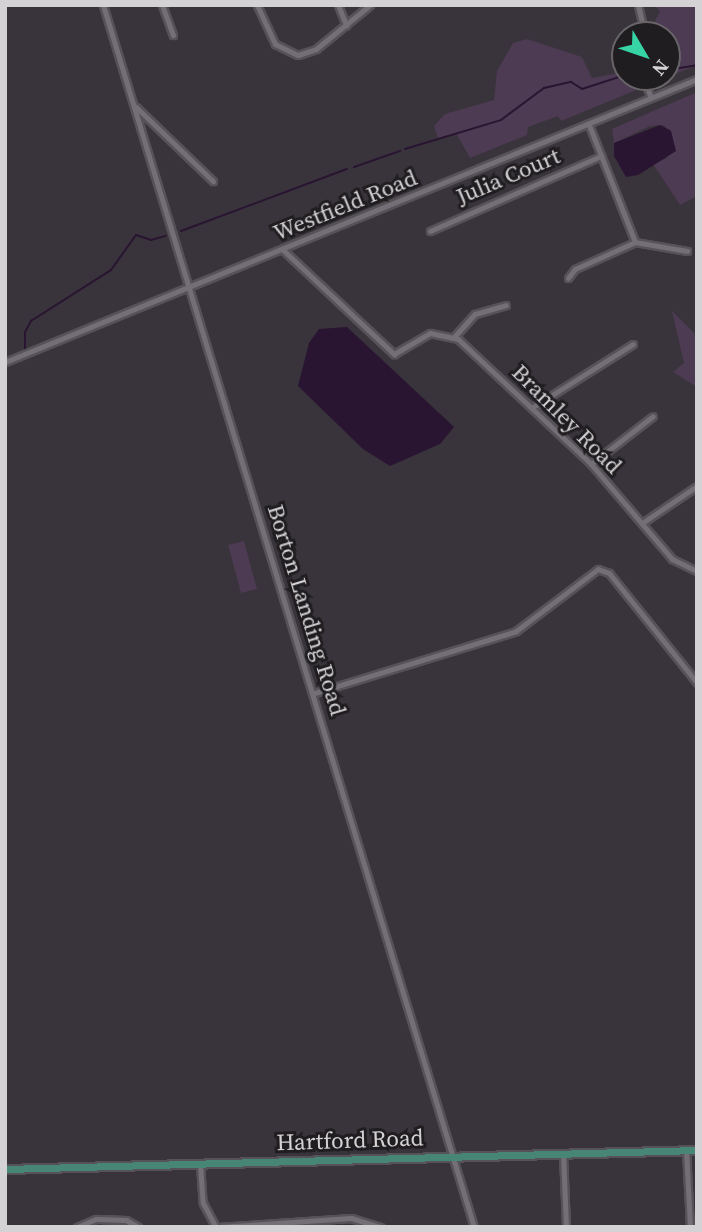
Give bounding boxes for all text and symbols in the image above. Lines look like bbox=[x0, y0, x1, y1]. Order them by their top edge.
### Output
north arrow bbox=[611, 21, 681, 91]
text: N bbox=[646, 54, 675, 82]
street label: Julia Court bbox=[452, 142, 564, 210]
street label: Westfield Road bbox=[269, 164, 421, 246]
street label: Bramley Road bbox=[506, 358, 628, 480]
street label: Borton Landing Road bbox=[262, 501, 352, 719]
street label: Hartford Road bbox=[276, 1124, 424, 1156]

